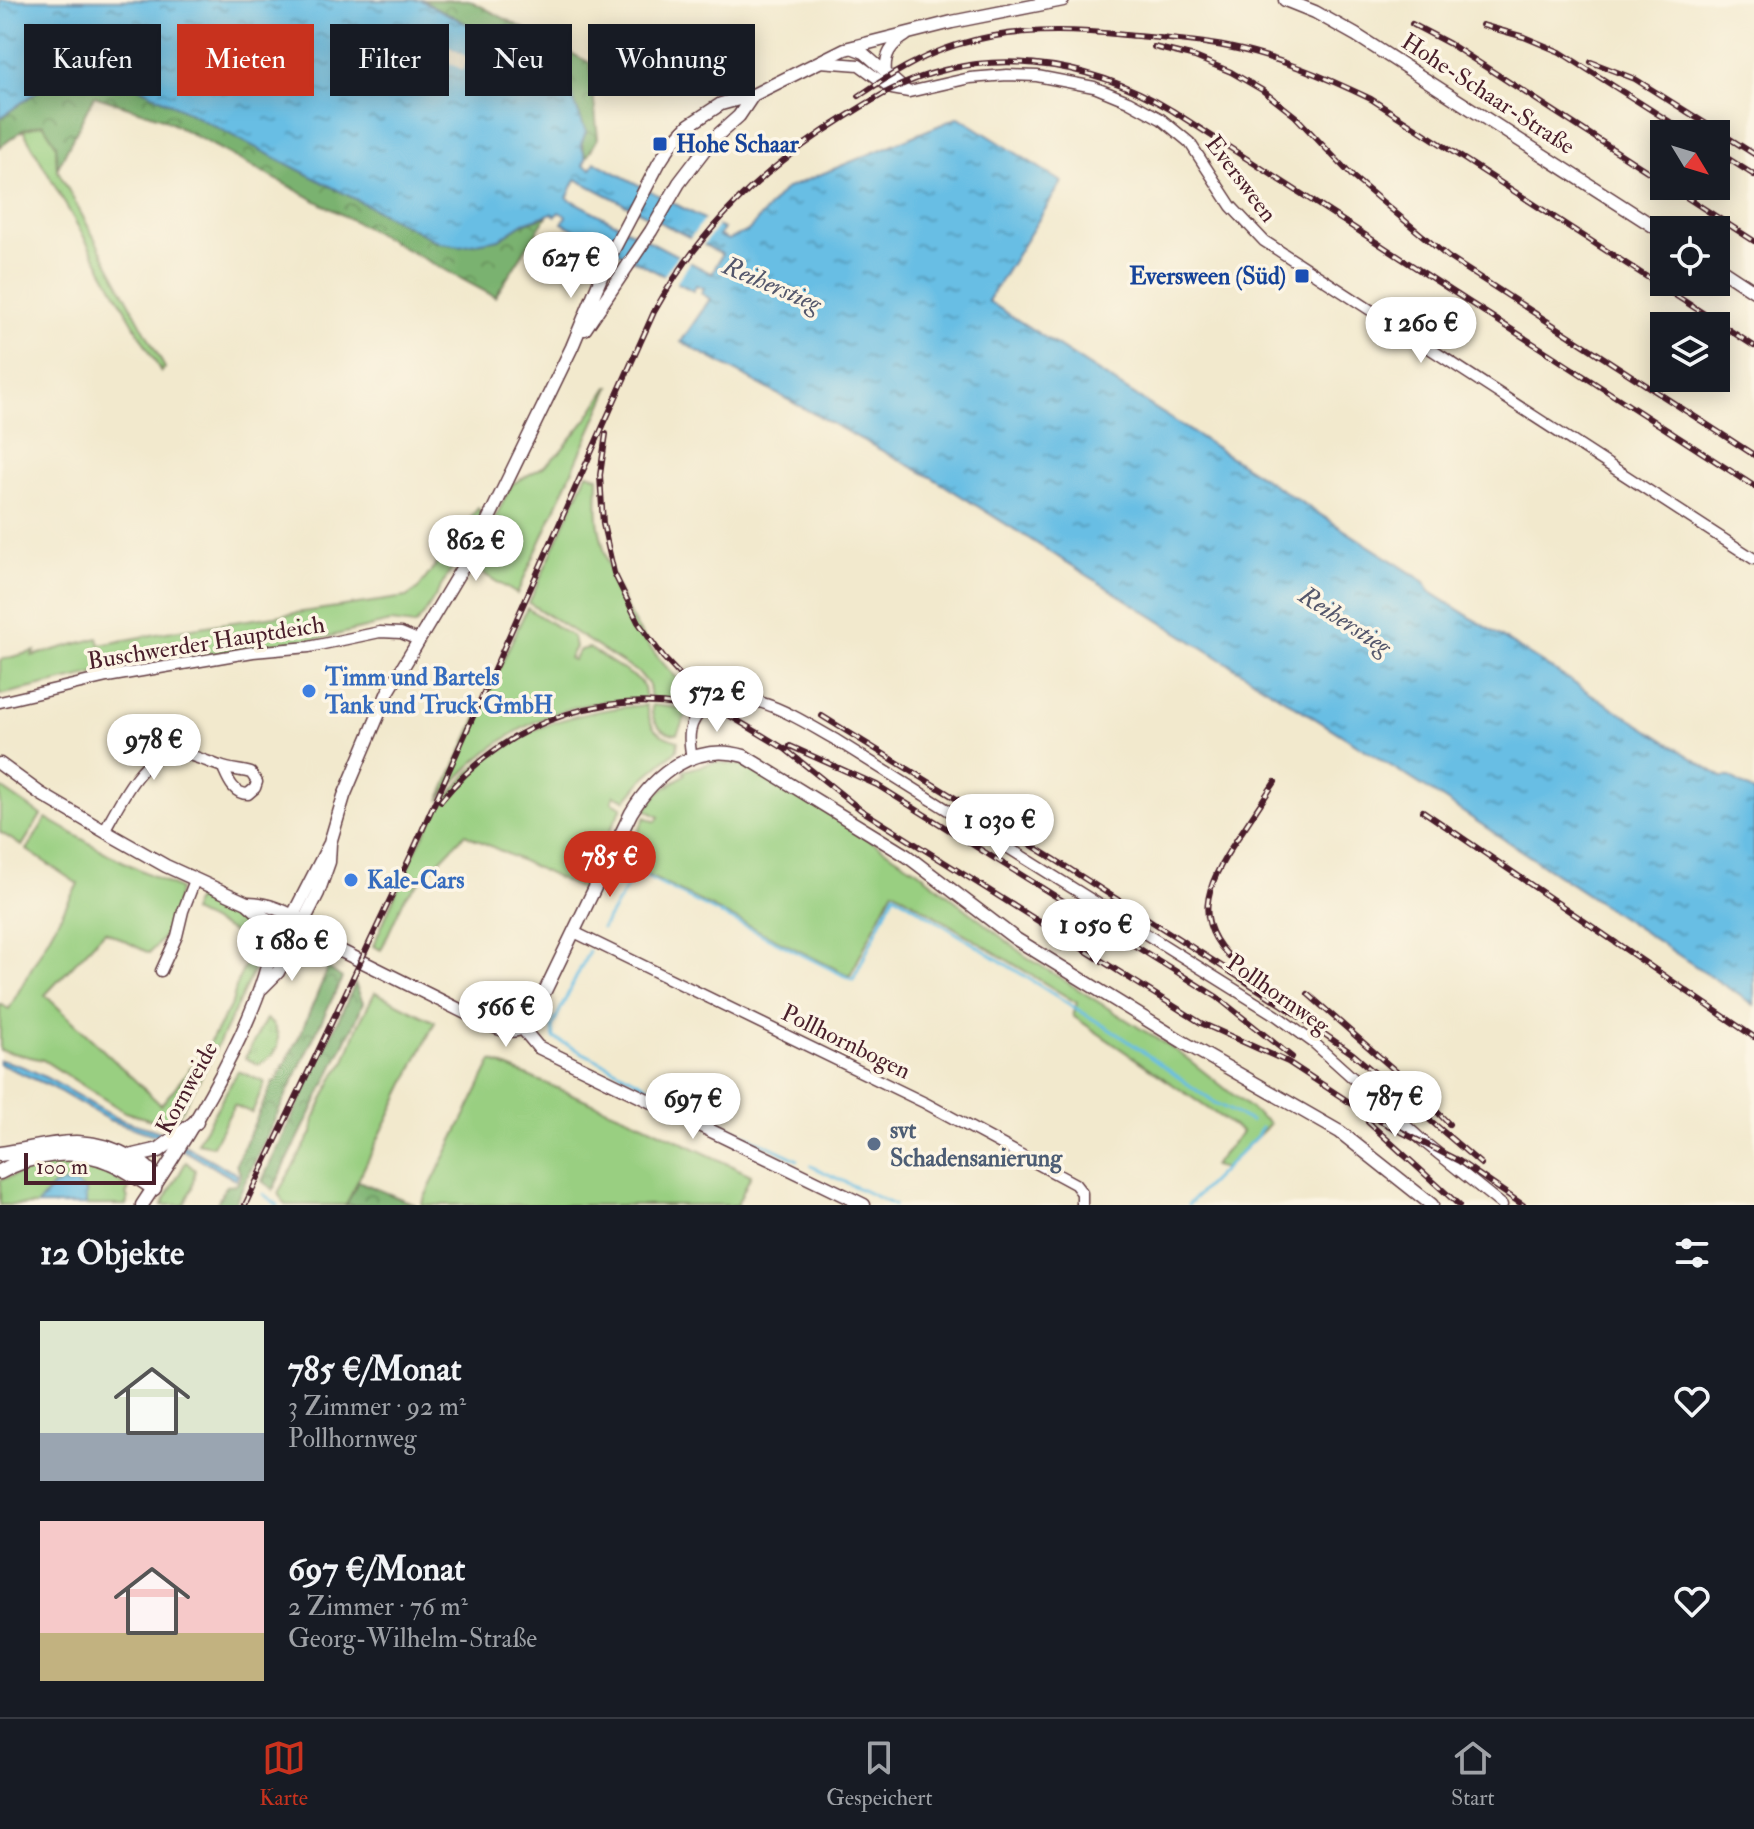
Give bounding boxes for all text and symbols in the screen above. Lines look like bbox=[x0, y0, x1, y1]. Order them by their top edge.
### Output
chip: Kaufen bbox=[24, 24, 161, 96]
chip: Mieten bbox=[177, 24, 314, 96]
chip: Filter bbox=[330, 24, 449, 96]
chip: Neu bbox=[465, 24, 572, 96]
chip: Wohnung bbox=[588, 24, 755, 96]
street label: Hohe-Schaar-Straße bbox=[1395, 26, 1581, 162]
north arrow bbox=[1650, 120, 1730, 200]
map controls bbox=[1650, 120, 1730, 392]
place label: Hohe Schaar bbox=[676, 129, 800, 160]
street label: Eversween bbox=[1198, 129, 1284, 229]
marker: Hohe Schaar bbox=[651, 135, 669, 153]
button: locate bbox=[1650, 216, 1730, 296]
pin: 627 € bbox=[515, 232, 627, 300]
text: 627 € bbox=[542, 242, 600, 274]
water label: Reiherstieg bbox=[717, 250, 827, 321]
place label: Eversween (Süd) bbox=[1129, 261, 1286, 292]
marker: Eversween (Süd) bbox=[1293, 267, 1311, 285]
pin: 1 260 € bbox=[1347, 297, 1495, 365]
text: 1 260 € bbox=[1383, 307, 1459, 339]
button: layers bbox=[1650, 312, 1730, 392]
pin: 862 € bbox=[420, 515, 532, 583]
text: 862 € bbox=[446, 525, 506, 557]
water label: Reiherstieg bbox=[1292, 579, 1398, 663]
street label: Buschwerder Hauptdeich bbox=[85, 609, 327, 677]
place label: Timm und Bartels Tank und Truck GmbH bbox=[324, 662, 553, 721]
pin: 572 € bbox=[661, 666, 773, 734]
text: 572 € bbox=[688, 676, 746, 708]
marker: Timm und Bartels Tank und Truck GmbH bbox=[300, 682, 318, 700]
pin: 978 € bbox=[98, 714, 210, 782]
text: 978 € bbox=[125, 724, 183, 756]
pin: 1 030 € bbox=[926, 794, 1074, 862]
text: 1 030 € bbox=[964, 804, 1036, 836]
pin: 785 € bbox=[554, 831, 666, 899]
text: 785 € bbox=[582, 841, 638, 873]
place label: Kale-Cars bbox=[367, 865, 464, 896]
marker: Kale-Cars bbox=[342, 871, 360, 889]
pin: 1 050 € bbox=[1022, 899, 1170, 967]
text: 1 050 € bbox=[1059, 909, 1133, 941]
pin: 1 680 € bbox=[218, 915, 366, 983]
text: 1 680 € bbox=[255, 925, 329, 957]
street label: Pollhornweg bbox=[1220, 947, 1336, 1041]
pin: 566 € bbox=[450, 981, 562, 1049]
text: 566 € bbox=[477, 991, 535, 1023]
street label: Pollhornbogen bbox=[776, 997, 916, 1087]
street label: Kornweide bbox=[149, 1036, 225, 1140]
pin: 787 € bbox=[1339, 1071, 1451, 1139]
pin: 697 € bbox=[637, 1073, 749, 1141]
text: 787 € bbox=[1367, 1081, 1423, 1113]
text: 697 € bbox=[663, 1083, 723, 1115]
place label: svt Schadensanierung bbox=[890, 1115, 1063, 1174]
marker: svt Schadensanierung bbox=[865, 1135, 883, 1153]
scale bar bbox=[24, 1149, 156, 1185]
text: 100 m bbox=[36, 1153, 88, 1181]
icon: filters bbox=[1670, 1231, 1714, 1275]
text: 12 Objekte bbox=[40, 1232, 184, 1275]
text: 785 €/Monat bbox=[288, 1348, 462, 1391]
icon: home bbox=[104, 1353, 200, 1449]
icon: heart bbox=[1670, 1379, 1714, 1423]
text: 3 Zimmer · 92 m² bbox=[288, 1391, 466, 1423]
text: Pollhornweg bbox=[288, 1423, 417, 1455]
text: 697 €/Monat bbox=[288, 1548, 465, 1591]
icon: home bbox=[104, 1553, 200, 1649]
icon: heart bbox=[1670, 1579, 1714, 1623]
text: 2 Zimmer · 76 m² bbox=[288, 1591, 468, 1623]
text: Georg-Wilhelm-Straße bbox=[288, 1623, 537, 1655]
tab: Karte bbox=[259, 1736, 308, 1812]
tab: Gespeichert bbox=[826, 1736, 933, 1812]
tab: Start bbox=[1451, 1736, 1495, 1812]

